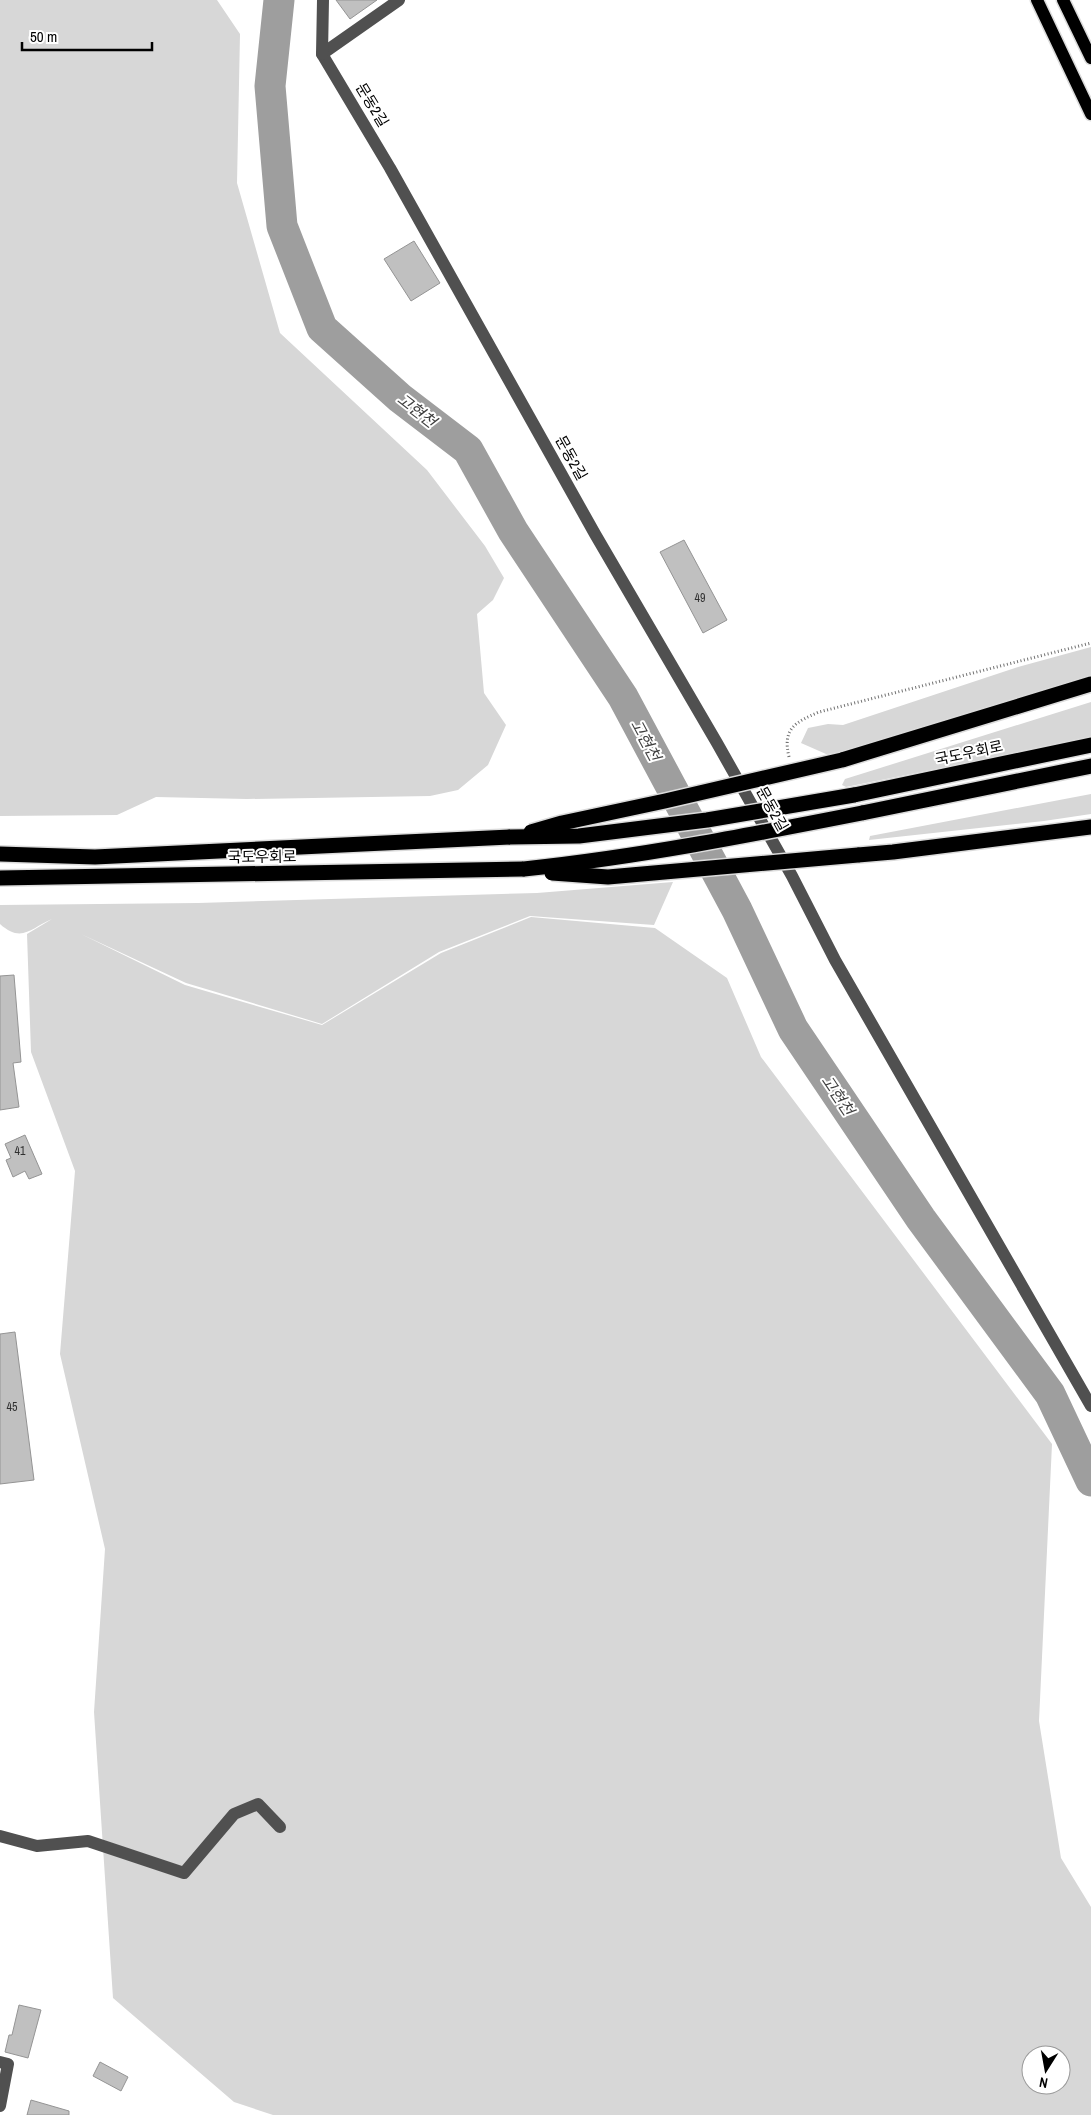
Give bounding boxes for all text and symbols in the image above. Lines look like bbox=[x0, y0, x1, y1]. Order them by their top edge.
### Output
scale bar bbox=[22, 20, 152, 52]
text: 50 m bbox=[30, 26, 57, 47]
street label: 문동2길 bbox=[351, 79, 394, 131]
water label: 고현천 bbox=[393, 388, 443, 434]
street label: 문동2길 bbox=[551, 432, 592, 484]
house number: 49 bbox=[695, 590, 705, 606]
water label: 고현천 bbox=[626, 715, 667, 767]
street label: 국도우회로 bbox=[933, 735, 1005, 770]
street label: 문동2길 bbox=[752, 783, 793, 835]
street label: 국도우회로 bbox=[227, 845, 297, 868]
water label: 고현천 bbox=[817, 1071, 861, 1121]
house number: 41 bbox=[15, 1143, 26, 1159]
house number: 45 bbox=[7, 1399, 18, 1415]
north arrow bbox=[1021, 2045, 1071, 2095]
text: N bbox=[1038, 2073, 1049, 2092]

